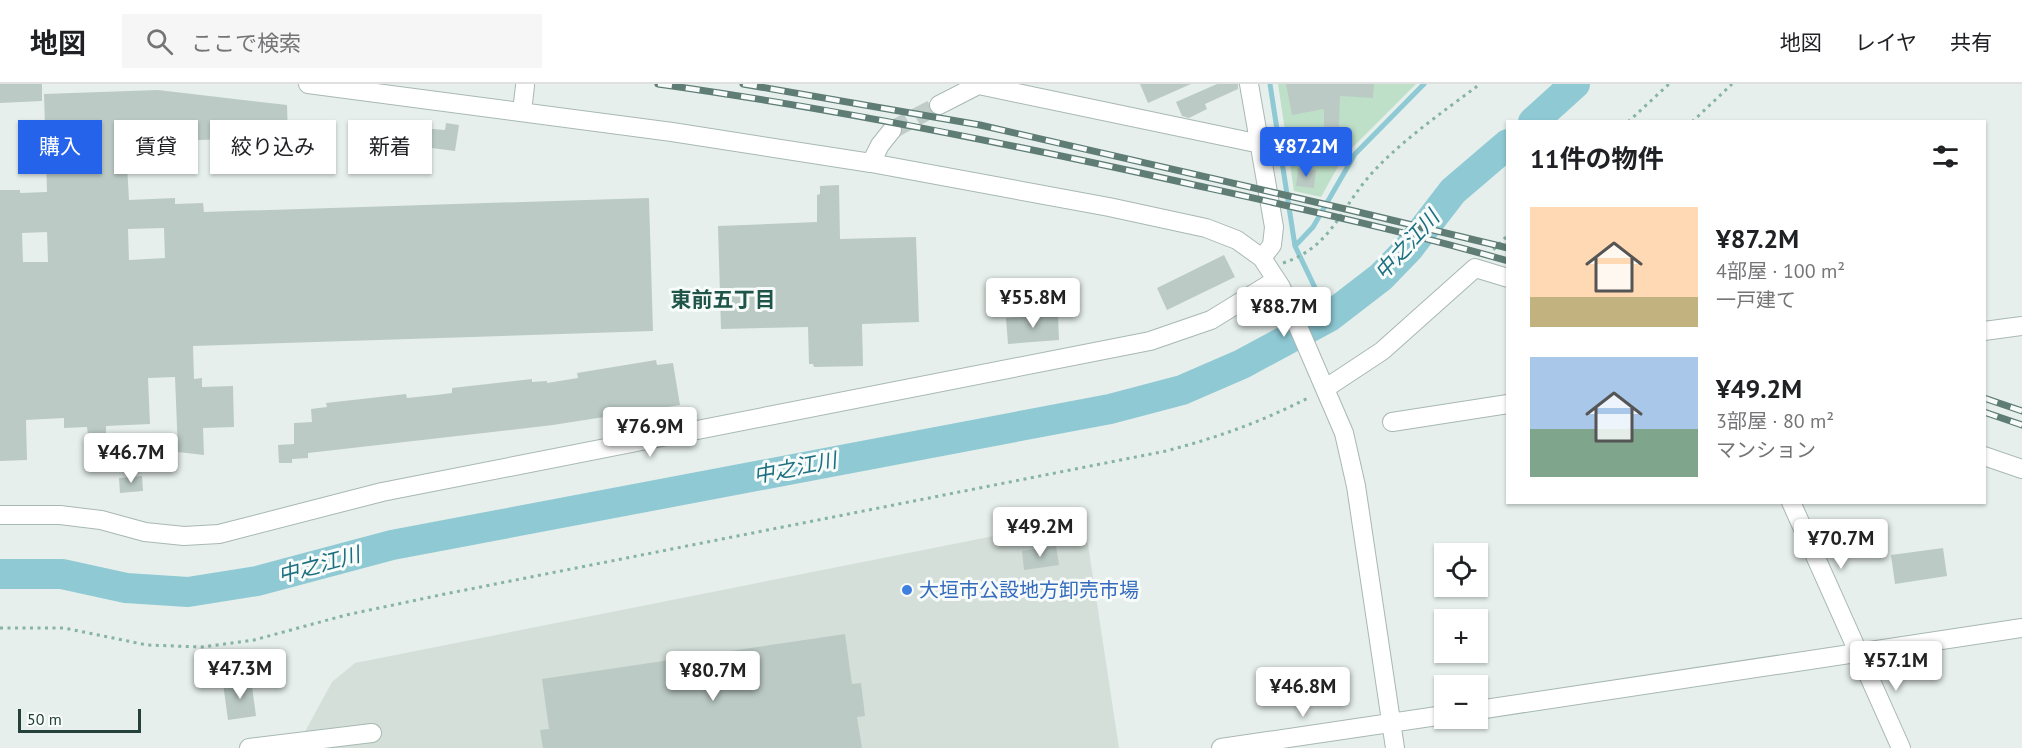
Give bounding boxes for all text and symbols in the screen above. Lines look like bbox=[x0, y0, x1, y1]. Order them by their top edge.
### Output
search box bbox=[122, 14, 542, 68]
text: 地図 bbox=[30, 24, 86, 61]
icon: search bbox=[143, 25, 176, 58]
text: ここで検索 bbox=[191, 29, 301, 57]
text: 地図 bbox=[1780, 29, 1822, 56]
text: レイヤ bbox=[1855, 29, 1917, 56]
text: 共有 bbox=[1950, 29, 1992, 56]
chip: 購入 bbox=[18, 120, 102, 174]
chip: 賃貸 bbox=[114, 120, 198, 174]
chip: 絞り込み bbox=[210, 120, 336, 174]
chip: 新着 bbox=[348, 120, 432, 174]
pin: ¥87.2M bbox=[1257, 127, 1355, 178]
text: ¥87.2M bbox=[1274, 133, 1338, 159]
icon: filters bbox=[1929, 140, 1962, 173]
text: 11件の物件 bbox=[1530, 142, 1663, 175]
water label: 中之江川 bbox=[1368, 203, 1446, 285]
text: ¥87.2M bbox=[1716, 222, 1799, 255]
icon: home bbox=[1578, 231, 1650, 303]
text: 4部屋 · 100 m² bbox=[1716, 258, 1845, 284]
pin: ¥55.8M bbox=[984, 278, 1082, 329]
text: ¥55.8M bbox=[1000, 284, 1066, 310]
district label: 東前五丁目 bbox=[671, 286, 776, 313]
pin: ¥88.7M bbox=[1235, 287, 1333, 338]
text: 一戸建て bbox=[1716, 287, 1796, 313]
text: ¥88.7M bbox=[1251, 293, 1317, 319]
text: ¥49.2M bbox=[1716, 372, 1802, 405]
icon: home bbox=[1578, 381, 1650, 453]
pin: ¥76.9M bbox=[601, 407, 699, 458]
text: 3部屋 · 80 m² bbox=[1716, 408, 1834, 434]
text: ¥76.9M bbox=[617, 413, 683, 439]
pin: ¥46.7M bbox=[82, 433, 180, 484]
text: マンション bbox=[1716, 437, 1816, 463]
text: ¥46.7M bbox=[98, 439, 164, 465]
water label: 中之江川 bbox=[751, 446, 841, 489]
pin: ¥49.2M bbox=[991, 507, 1089, 558]
text: ¥49.2M bbox=[1007, 513, 1073, 539]
pin: ¥70.7M bbox=[1792, 519, 1890, 570]
text: ¥70.7M bbox=[1808, 525, 1874, 551]
water label: 中之江川 bbox=[275, 540, 365, 588]
map controls bbox=[1434, 543, 1488, 729]
button: locate bbox=[1434, 543, 1488, 597]
place label: 大垣市公設地方卸売市場 bbox=[919, 577, 1139, 603]
marker: 大垣市公設地方卸売市場 bbox=[900, 583, 914, 597]
button: + bbox=[1434, 609, 1488, 663]
pin: ¥57.1M bbox=[1847, 641, 1945, 692]
text: ¥57.1M bbox=[1864, 647, 1928, 673]
pin: ¥47.3M bbox=[191, 649, 289, 700]
pin: ¥80.7M bbox=[664, 651, 762, 702]
text: ¥47.3M bbox=[208, 655, 272, 681]
text: ¥80.7M bbox=[680, 657, 746, 683]
pin: ¥46.8M bbox=[1254, 667, 1352, 718]
text: ¥46.8M bbox=[1270, 673, 1336, 699]
button: − bbox=[1434, 675, 1488, 729]
scale bar bbox=[18, 706, 141, 734]
text: 50 m bbox=[27, 709, 62, 729]

